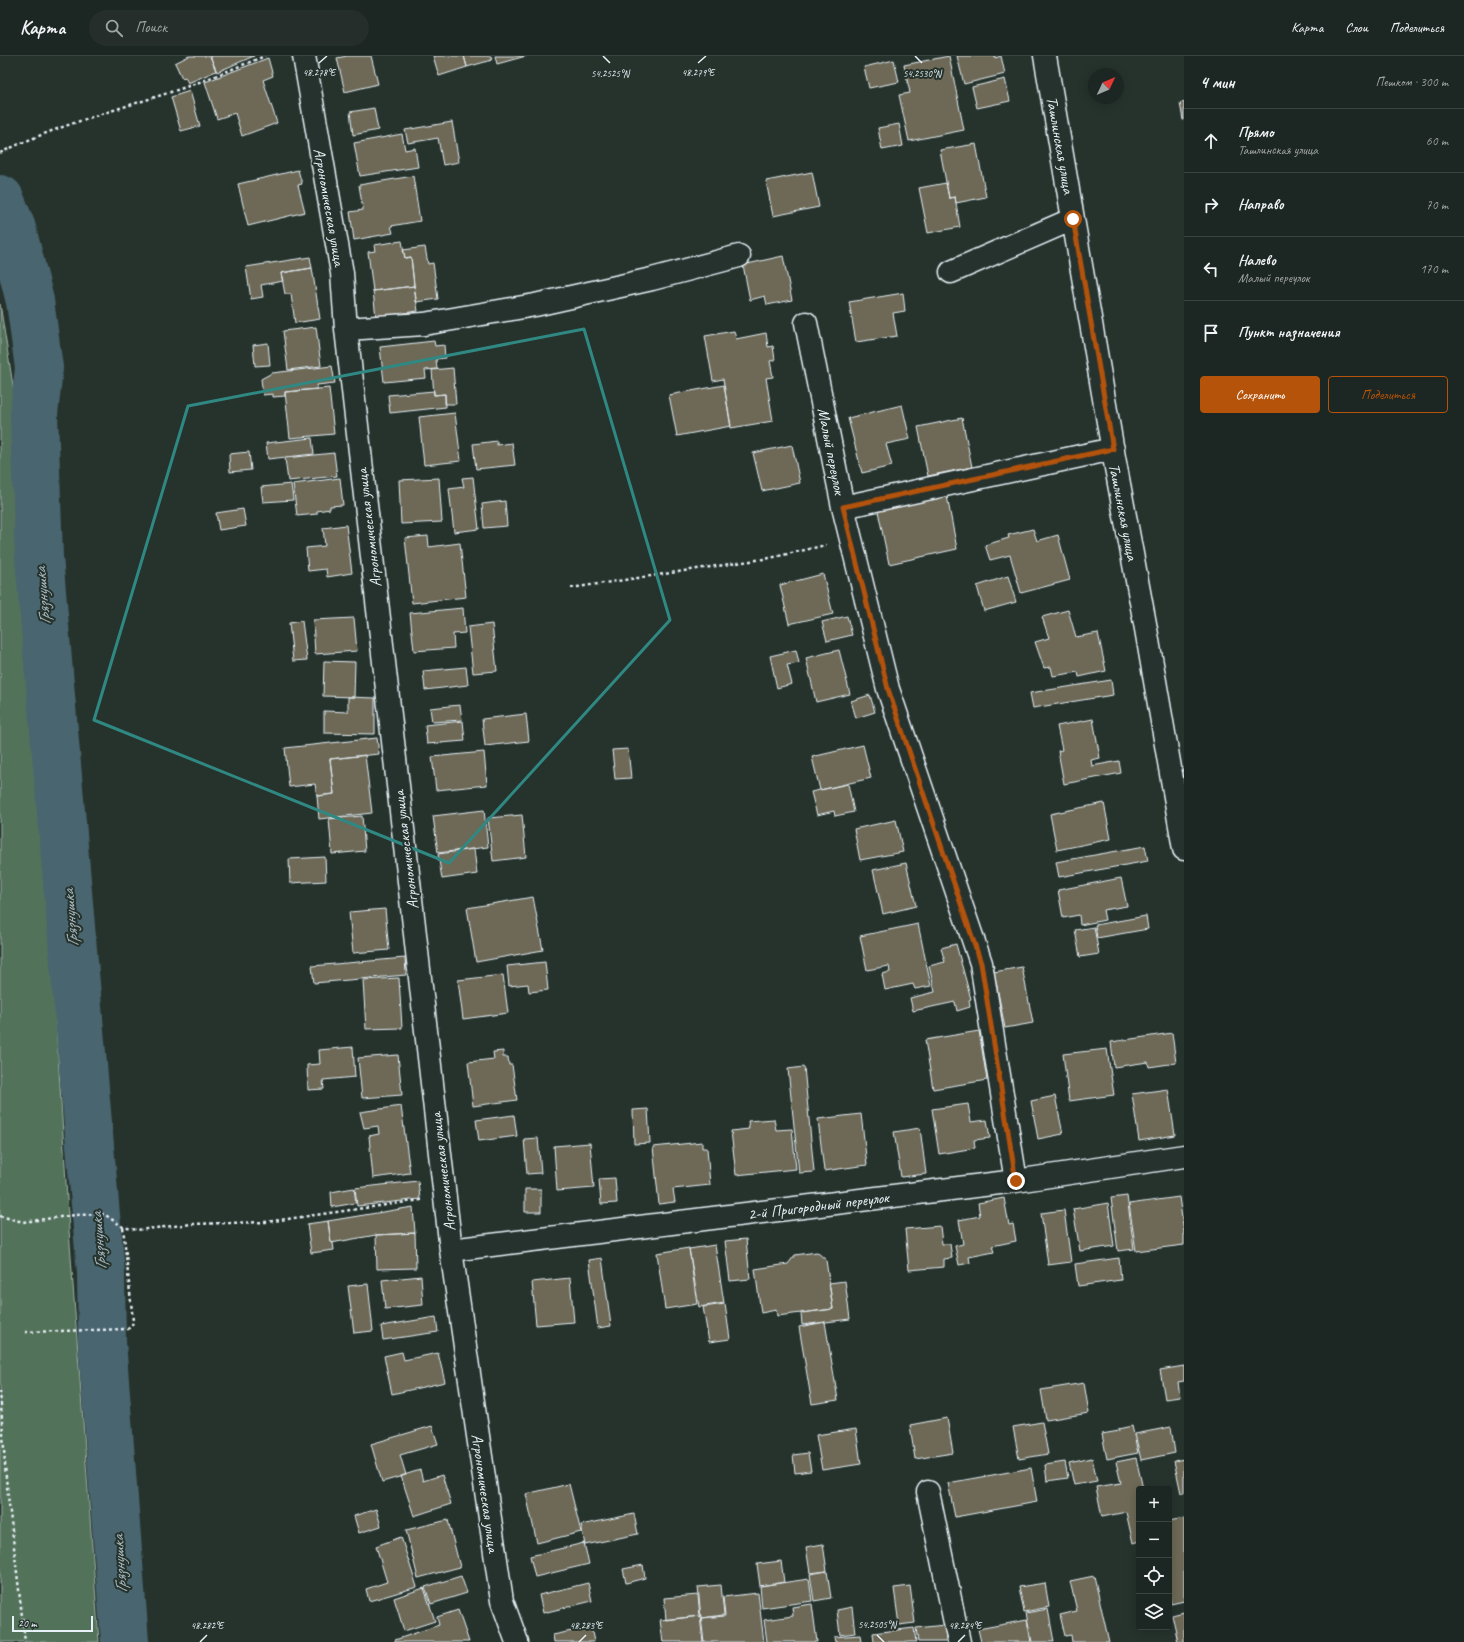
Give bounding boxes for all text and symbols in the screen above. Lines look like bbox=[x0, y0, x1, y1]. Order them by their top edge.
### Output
search box bbox=[89, 10, 369, 46]
text: Карта bbox=[20, 16, 65, 40]
icon: search bbox=[103, 17, 125, 39]
text: Поиск bbox=[135, 18, 167, 37]
text: Карта bbox=[1291, 19, 1323, 36]
text: Слои bbox=[1345, 19, 1368, 36]
text: Поделиться bbox=[1390, 19, 1444, 36]
text: 48.278°E bbox=[303, 66, 337, 79]
text: 48.279°E bbox=[682, 66, 716, 79]
text: 54.2525°N bbox=[591, 67, 631, 80]
text: 54.2530°N bbox=[903, 67, 943, 80]
north arrow bbox=[1088, 68, 1124, 104]
text: 4 мин bbox=[1200, 72, 1235, 93]
text: Пешком · 300 m bbox=[1375, 74, 1448, 90]
street label: Ташлинская улица bbox=[1042, 95, 1079, 196]
text: Прямо bbox=[1238, 123, 1274, 142]
icon: ahead bbox=[1200, 130, 1222, 152]
text: 60 m bbox=[1426, 133, 1448, 149]
text: Ташлинская улица bbox=[1238, 142, 1318, 158]
street label: Агрономическая улица bbox=[309, 147, 349, 269]
icon: right bbox=[1200, 194, 1222, 216]
text: Направо bbox=[1238, 195, 1284, 214]
text: 70 m bbox=[1426, 197, 1448, 213]
route start bbox=[1064, 210, 1082, 228]
text: Налево bbox=[1238, 251, 1276, 270]
icon: left bbox=[1200, 258, 1222, 280]
text: 170 m bbox=[1420, 261, 1448, 277]
text: Малый переулок bbox=[1238, 270, 1310, 286]
icon: arrive bbox=[1200, 322, 1222, 344]
text: Пункт назначения bbox=[1238, 323, 1340, 342]
button: Сохранить bbox=[1200, 376, 1320, 413]
button: Поделиться bbox=[1328, 376, 1448, 413]
street label: Малый переулок bbox=[813, 406, 850, 498]
street label: Ташлинская улица bbox=[1104, 462, 1142, 563]
street label: Агрономическая улица bbox=[352, 466, 386, 588]
water label: Грязнушка bbox=[29, 564, 55, 626]
street label: Агрономическая улица bbox=[389, 788, 423, 910]
water label: Грязнушка bbox=[57, 886, 83, 948]
street label: Агрономическая улица bbox=[426, 1110, 460, 1232]
route end bbox=[1007, 1172, 1025, 1190]
street label: 2-й Пригородный переулок bbox=[747, 1187, 892, 1225]
water label: Грязнушка bbox=[85, 1209, 111, 1271]
street label: Агрономическая улица bbox=[467, 1433, 503, 1555]
map controls bbox=[1136, 1486, 1172, 1630]
button: + bbox=[1136, 1486, 1172, 1522]
button: − bbox=[1136, 1522, 1172, 1558]
water label: Грязнушка bbox=[107, 1532, 132, 1594]
button: locate bbox=[1136, 1558, 1172, 1594]
button: layers bbox=[1136, 1594, 1172, 1630]
scale bar bbox=[12, 1614, 93, 1633]
text: 20 m bbox=[18, 1616, 37, 1630]
text: 54.2505°N bbox=[858, 1618, 898, 1631]
text: 48.282°E bbox=[191, 1619, 225, 1632]
text: 48.283°E bbox=[570, 1619, 604, 1632]
text: 48.284°E bbox=[949, 1619, 983, 1632]

